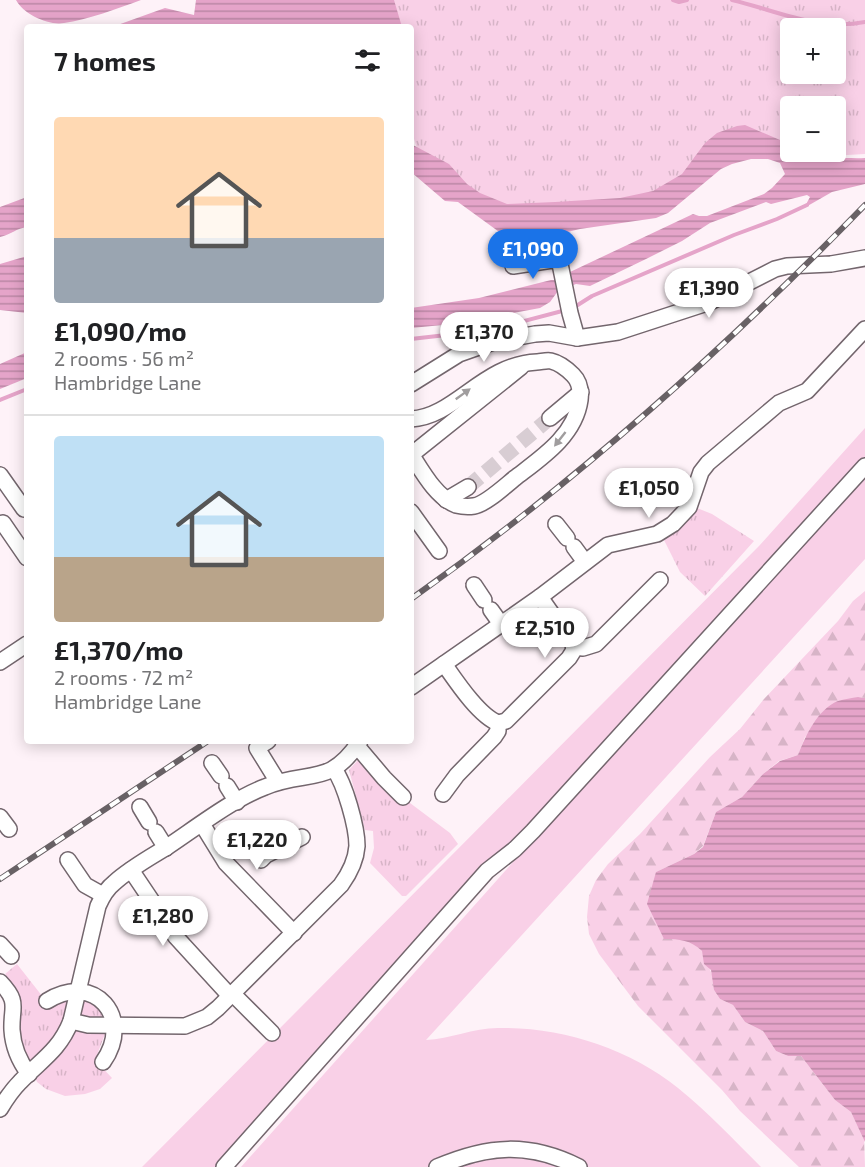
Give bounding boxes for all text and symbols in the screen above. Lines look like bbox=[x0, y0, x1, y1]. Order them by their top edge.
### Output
map controls bbox=[780, 18, 846, 162]
button: + bbox=[780, 18, 846, 84]
icon: filters bbox=[351, 44, 384, 77]
text: 7 homes bbox=[54, 45, 156, 76]
button: − bbox=[780, 96, 846, 162]
icon: home bbox=[165, 156, 273, 264]
pin: £1,090 bbox=[484, 229, 582, 280]
text: £1,090 bbox=[502, 236, 564, 260]
pin: £1,390 bbox=[660, 268, 758, 319]
text: £1,390 bbox=[679, 275, 739, 299]
pin: £1,370 bbox=[435, 312, 533, 363]
text: £1,090/mo bbox=[54, 315, 187, 346]
text: £1,370 bbox=[454, 319, 514, 343]
text: 2 rooms · 56 m² bbox=[54, 346, 194, 370]
text: Hambridge Lane bbox=[54, 370, 202, 394]
one-way arrow bbox=[454, 388, 470, 400]
one-way arrow bbox=[555, 432, 567, 447]
pin: £1,050 bbox=[600, 468, 698, 519]
icon: home bbox=[165, 475, 273, 583]
text: £1,050 bbox=[618, 475, 680, 499]
pin: £2,510 bbox=[496, 608, 594, 659]
text: £2,510 bbox=[515, 615, 575, 639]
text: £1,370/mo bbox=[54, 634, 183, 665]
text: 2 rooms · 72 m² bbox=[54, 665, 193, 689]
text: Hambridge Lane bbox=[54, 689, 202, 713]
pin: £1,220 bbox=[208, 820, 306, 871]
text: £1,220 bbox=[226, 827, 288, 851]
pin: £1,280 bbox=[114, 896, 212, 947]
text: £1,280 bbox=[132, 903, 194, 927]

